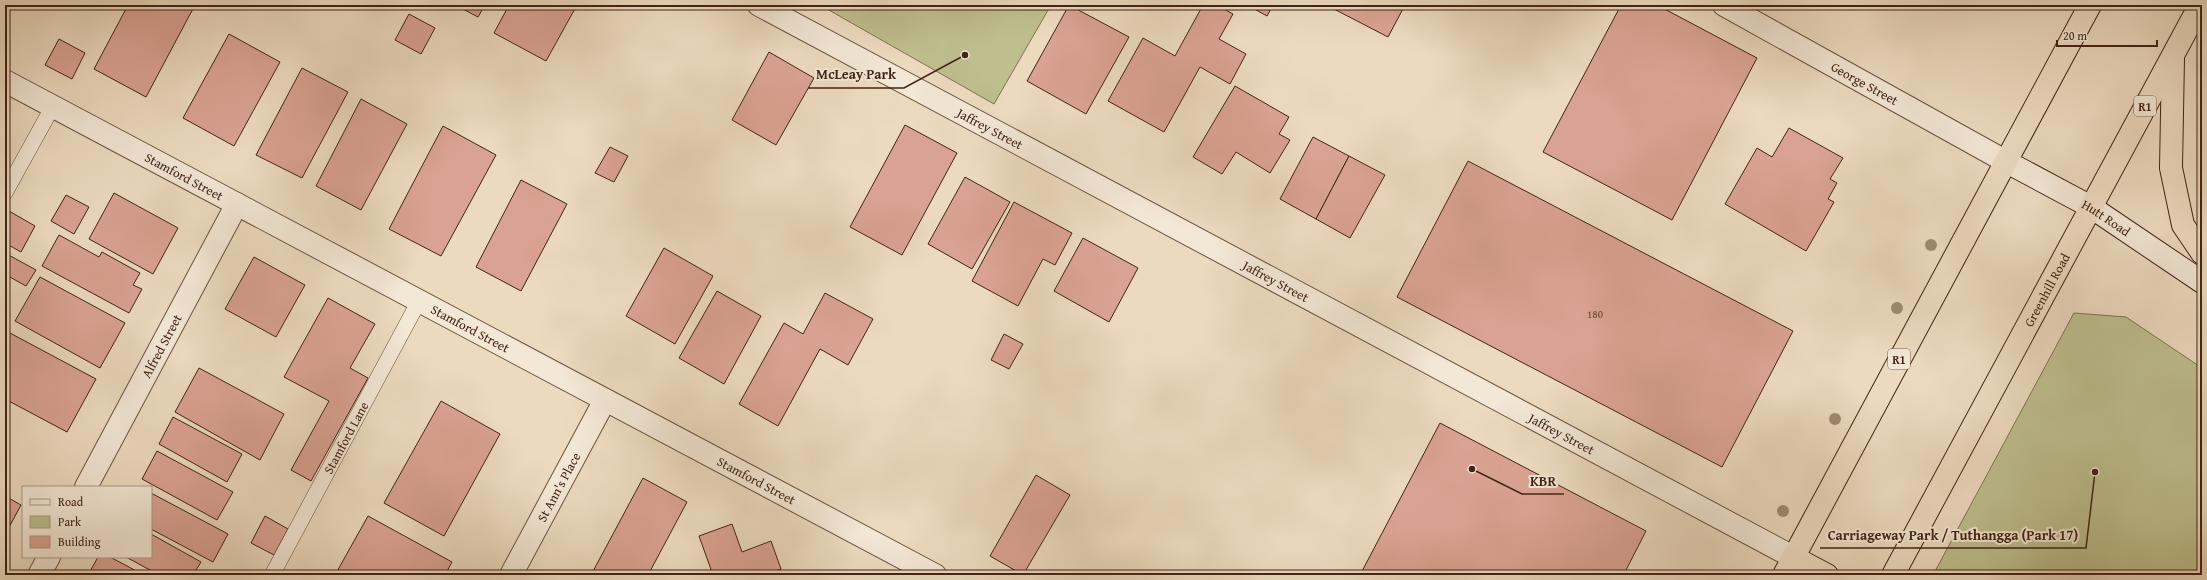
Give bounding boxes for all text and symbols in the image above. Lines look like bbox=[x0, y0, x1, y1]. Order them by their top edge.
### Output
scale bar bbox=[2057, 22, 2157, 48]
text: 20 m bbox=[2063, 27, 2087, 44]
street label: George Street bbox=[1828, 57, 1902, 110]
callout: McLeay Park bbox=[808, 62, 904, 88]
text: McLeay Park bbox=[816, 64, 897, 84]
road number: R1 bbox=[2134, 96, 2156, 116]
street label: Jaffrey Street bbox=[952, 102, 1027, 154]
street label: Stamford Street bbox=[142, 148, 227, 205]
street label: Hutt Road bbox=[2079, 194, 2134, 241]
street label: Greenhill Road bbox=[2019, 250, 2074, 330]
street label: Jaffrey Street bbox=[1238, 255, 1313, 307]
street label: Stamford Street bbox=[428, 300, 513, 357]
house number: 180 bbox=[1587, 306, 1603, 322]
street label: Alfred Street bbox=[137, 310, 186, 381]
road number: R1 bbox=[1888, 349, 1910, 369]
street label: Stamford Lane bbox=[319, 398, 373, 477]
street label: Jaffrey Street bbox=[1524, 407, 1598, 459]
street label: St Ann's Place bbox=[532, 449, 585, 525]
street label: Stamford Street bbox=[714, 452, 800, 509]
callout: KBR bbox=[1522, 468, 1564, 494]
text: KBR bbox=[1530, 471, 1556, 491]
legend bbox=[22, 486, 152, 558]
text: Road bbox=[58, 493, 84, 510]
text: Park bbox=[58, 513, 82, 530]
callout: Carriageway Park / Tuthangga (Park 17) bbox=[1820, 522, 2086, 548]
text: Carriageway Park / Tuthangga (Park 17) bbox=[1828, 525, 2079, 545]
text: Building bbox=[58, 533, 101, 550]

